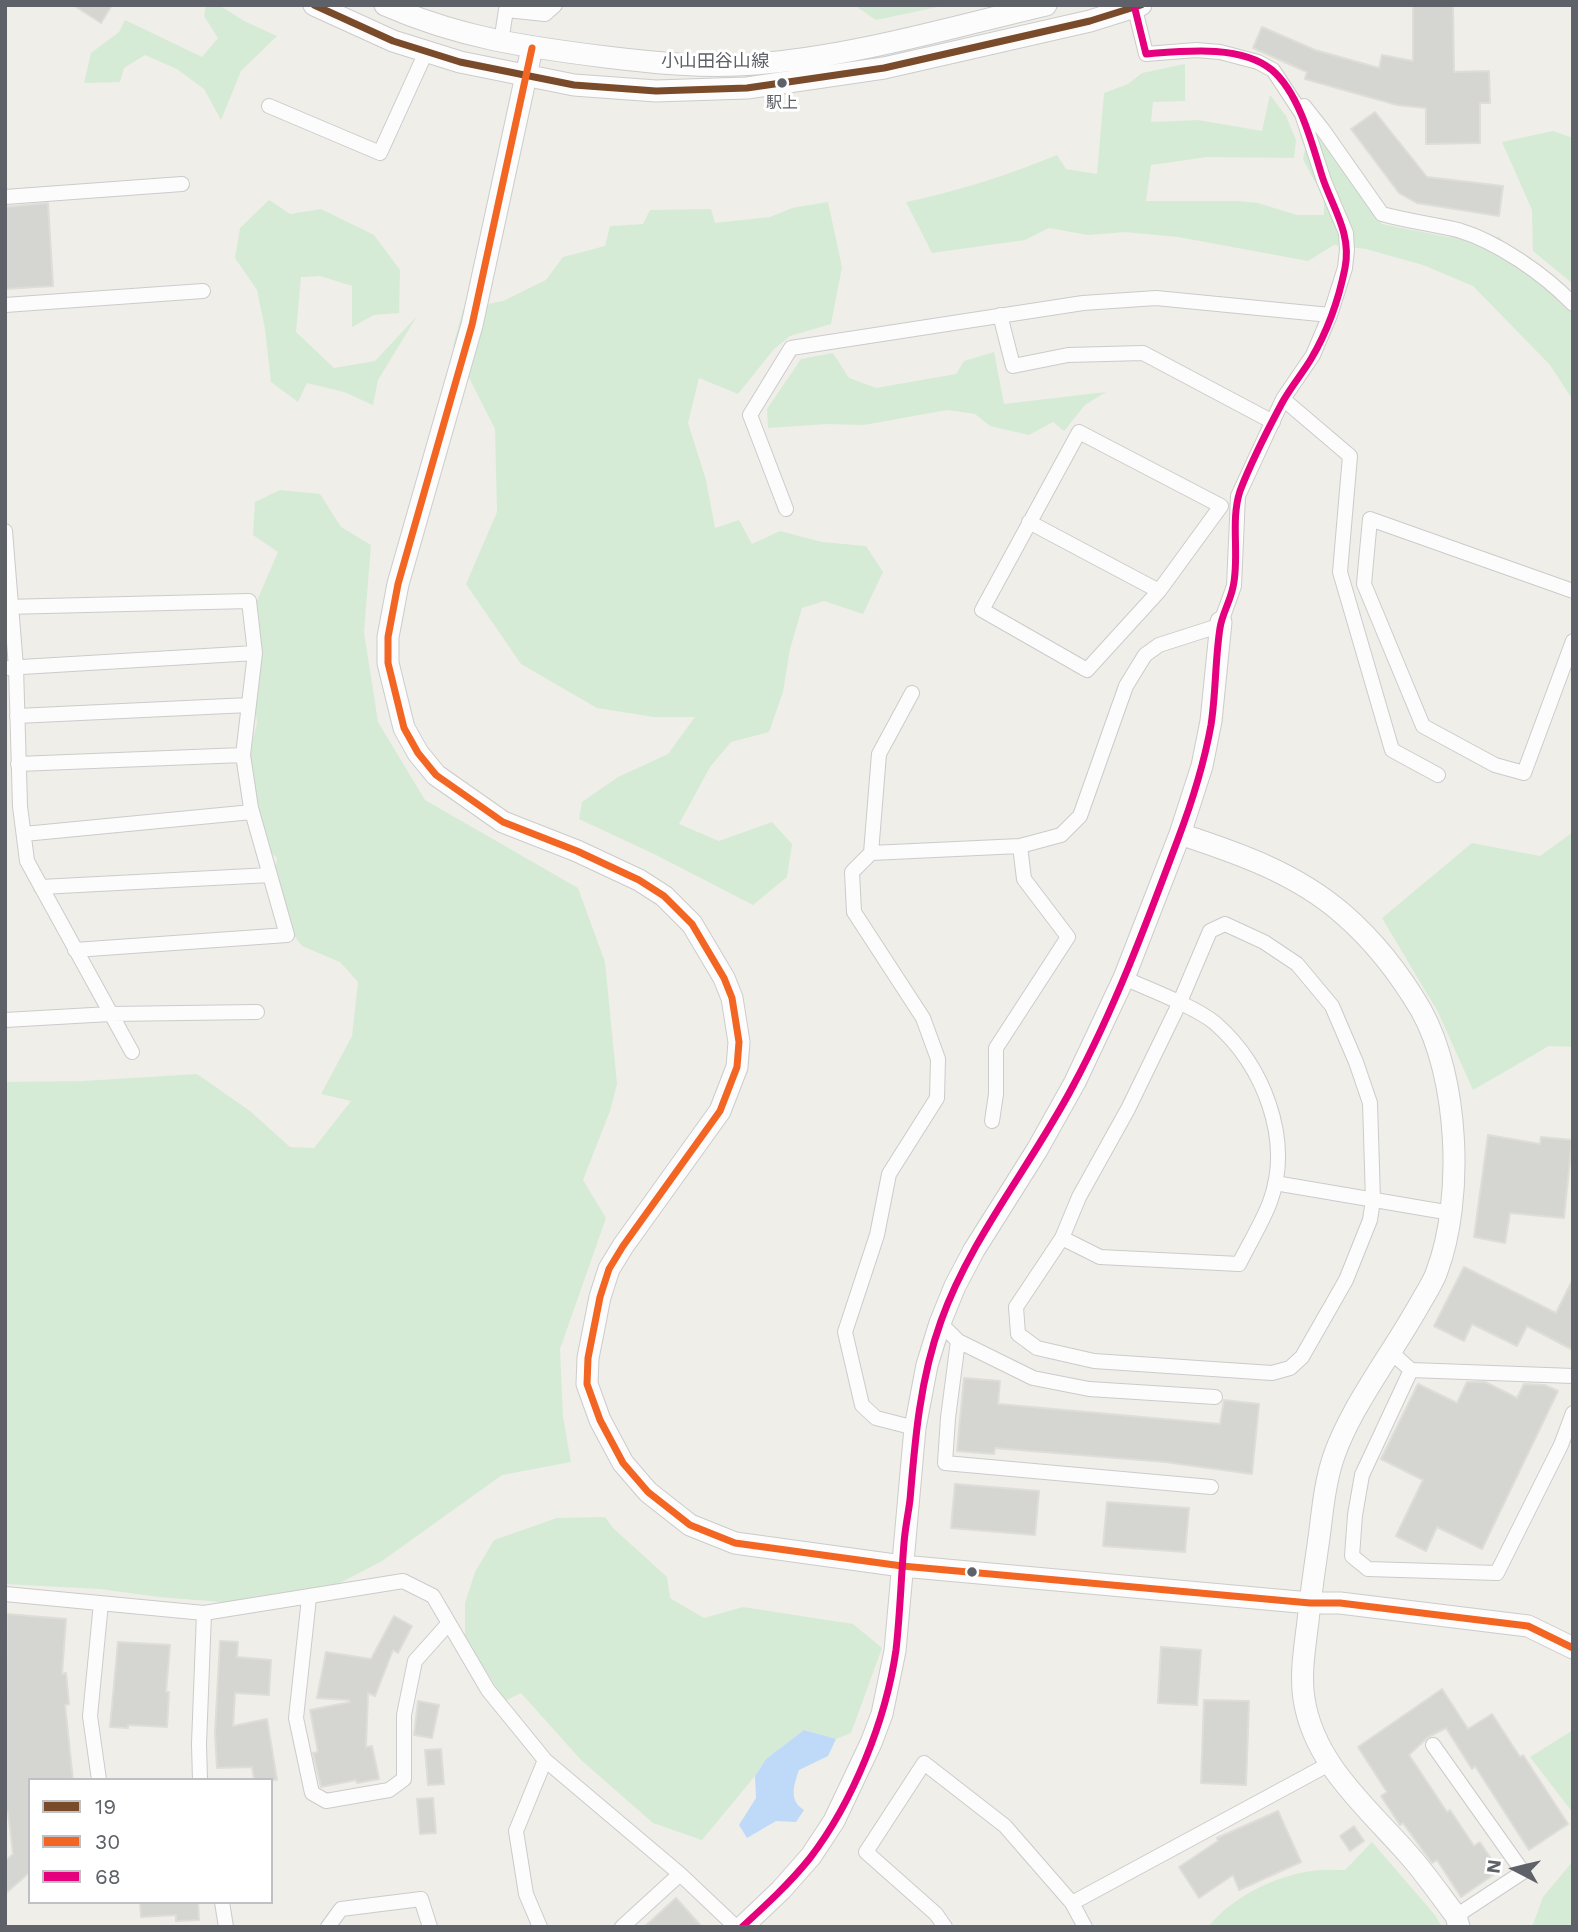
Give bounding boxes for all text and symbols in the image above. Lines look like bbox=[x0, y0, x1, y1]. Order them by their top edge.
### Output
street label: 小山田谷山線 bbox=[661, 51, 769, 73]
marker: 駅上 bbox=[775, 76, 789, 90]
place label: 駅上 bbox=[766, 93, 798, 113]
unlabelled marker bbox=[965, 1565, 979, 1579]
legend bbox=[28, 1778, 273, 1904]
text: 19 bbox=[95, 1794, 116, 1819]
text: 30 bbox=[95, 1829, 120, 1854]
north arrow bbox=[1480, 1834, 1550, 1904]
text: N bbox=[1481, 1858, 1506, 1875]
text: 68 bbox=[95, 1864, 121, 1889]

